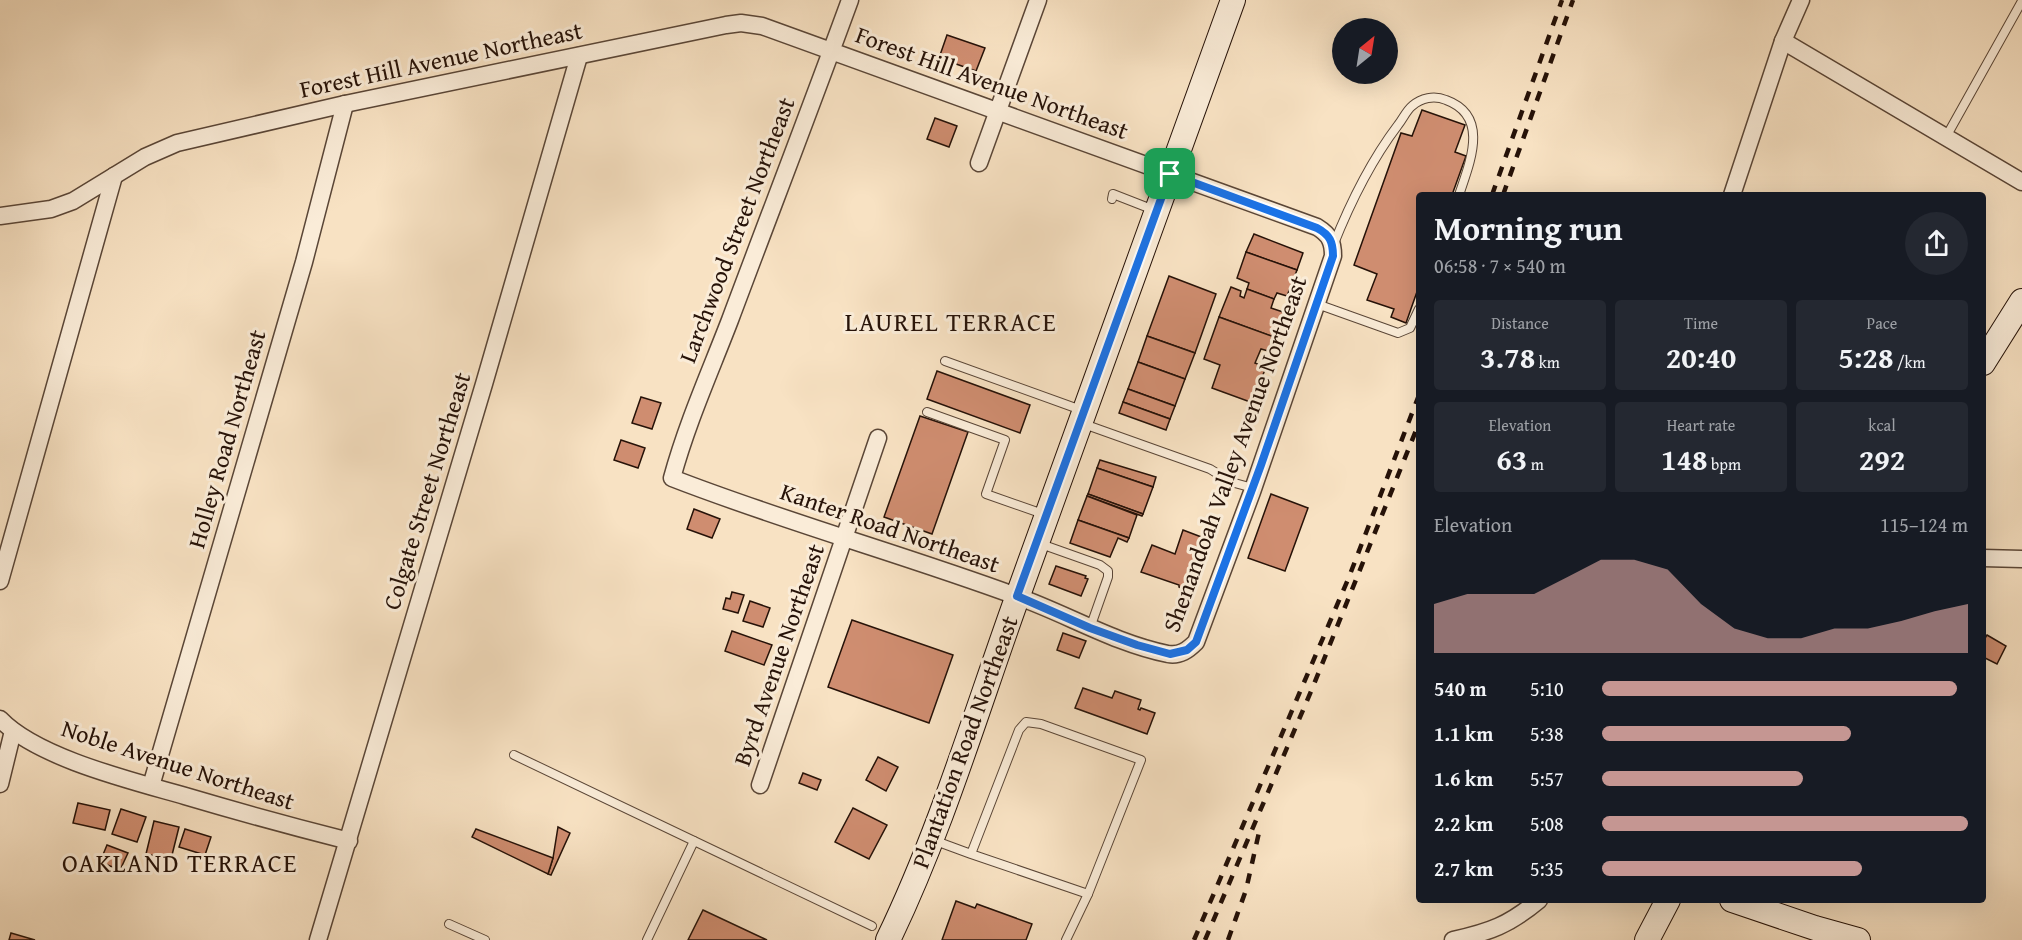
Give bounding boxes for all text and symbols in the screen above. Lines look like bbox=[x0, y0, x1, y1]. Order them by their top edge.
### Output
street label: Forest Hill Avenue Northeast bbox=[296, 12, 586, 107]
street label: Forest Hill Avenue Northeast bbox=[851, 17, 1134, 148]
north arrow bbox=[1332, 18, 1398, 84]
map controls bbox=[1332, 18, 1398, 84]
street label: Larchwood Street Northeast bbox=[670, 91, 804, 368]
pin bbox=[1144, 148, 1195, 199]
icon: arrive bbox=[1153, 157, 1186, 190]
text: Morning run bbox=[1434, 204, 1623, 252]
button: share bbox=[1905, 212, 1968, 275]
text: 06:58 · 7 × 540 m bbox=[1434, 251, 1566, 280]
street label: Shenandoah Valley Avenue Northeast bbox=[1154, 270, 1316, 637]
district label: LAUREL TERRACE bbox=[845, 302, 1057, 341]
text: Distance bbox=[1491, 311, 1549, 335]
text: Time bbox=[1684, 311, 1718, 335]
text: Pace bbox=[1867, 311, 1897, 335]
street label: Holley Road Northeast bbox=[179, 325, 275, 552]
text: 3.78 bbox=[1480, 335, 1535, 379]
text: 20:40 bbox=[1666, 335, 1736, 379]
text: 5:28 bbox=[1838, 335, 1893, 379]
text: km bbox=[1535, 350, 1560, 374]
text: /km bbox=[1893, 350, 1926, 374]
street label: Colgate Street Northeast bbox=[374, 367, 479, 614]
text: Elevation bbox=[1489, 413, 1551, 437]
text: Heart rate bbox=[1667, 413, 1735, 437]
text: kcal bbox=[1868, 413, 1896, 437]
text: 63 bbox=[1496, 437, 1527, 481]
text: 148 bbox=[1661, 437, 1708, 481]
text: 292 bbox=[1859, 437, 1905, 481]
text: m bbox=[1527, 452, 1544, 476]
text: bpm bbox=[1708, 452, 1741, 476]
street label: Kanter Road Northeast bbox=[776, 474, 1005, 582]
text: Elevation bbox=[1434, 510, 1512, 539]
text: 115–124 m bbox=[1880, 510, 1968, 539]
street label: Byrd Avenue Northeast bbox=[724, 539, 833, 771]
street label: Plantation Road Northeast bbox=[903, 610, 1027, 873]
text: 540 m bbox=[1434, 674, 1487, 703]
text: 5:10 bbox=[1530, 674, 1564, 703]
street label: Noble Avenue Northeast bbox=[57, 710, 300, 819]
text: 1.1 km bbox=[1434, 719, 1493, 748]
text: 5:38 bbox=[1530, 719, 1564, 748]
text: 1.6 km bbox=[1434, 764, 1493, 793]
text: 5:57 bbox=[1530, 764, 1564, 793]
text: 2.2 km bbox=[1434, 809, 1493, 838]
text: 5:08 bbox=[1530, 809, 1564, 838]
district label: OAKLAND TERRACE bbox=[62, 843, 298, 882]
text: 2.7 km bbox=[1434, 854, 1493, 883]
text: 5:35 bbox=[1530, 854, 1564, 883]

